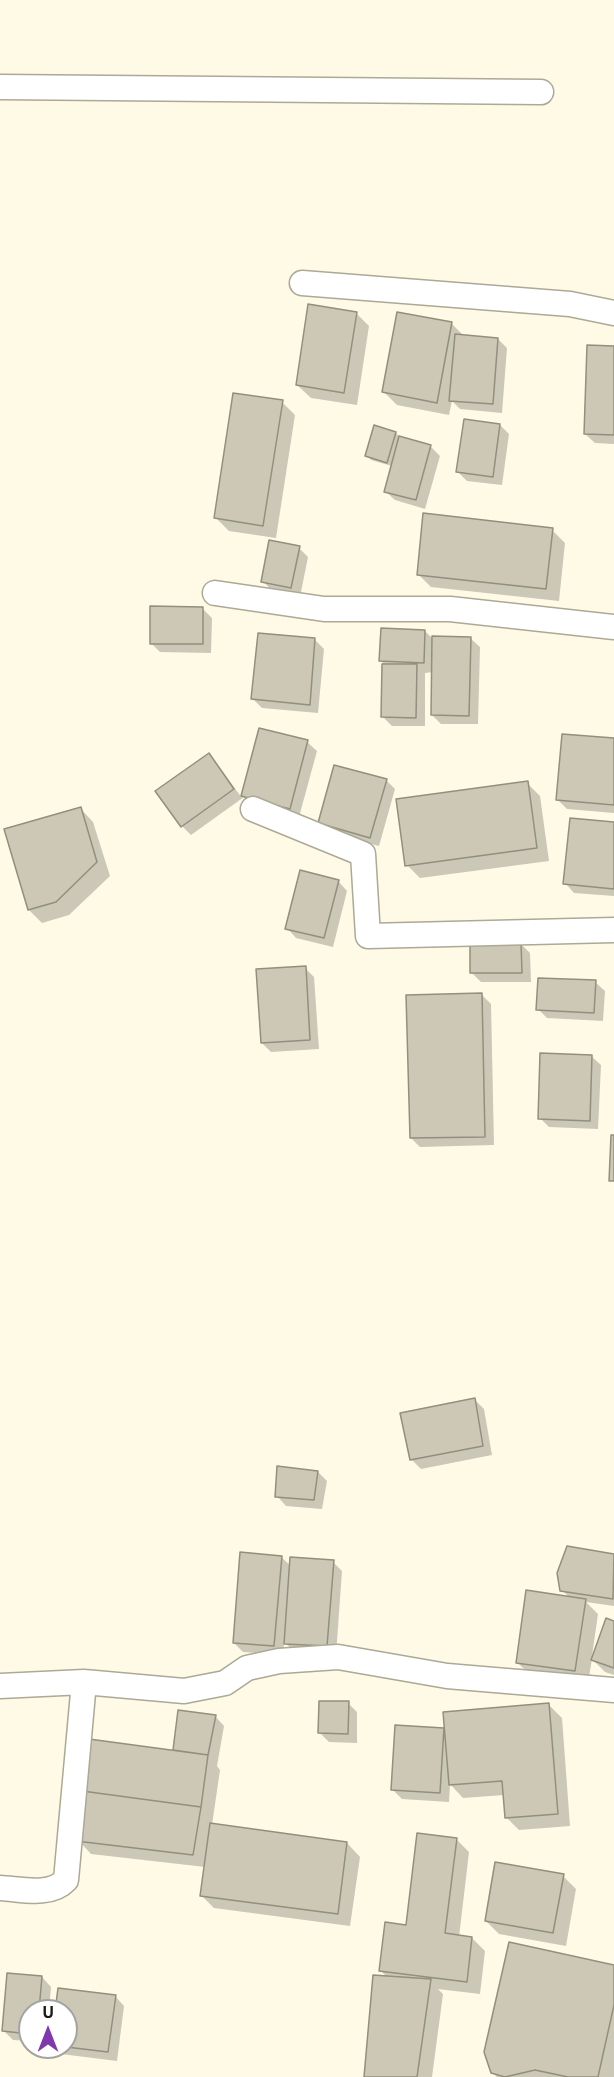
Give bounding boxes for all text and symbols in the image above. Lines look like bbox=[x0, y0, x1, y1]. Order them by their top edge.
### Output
north arrow bbox=[18, 1999, 78, 2059]
text: U bbox=[42, 2003, 54, 2022]

